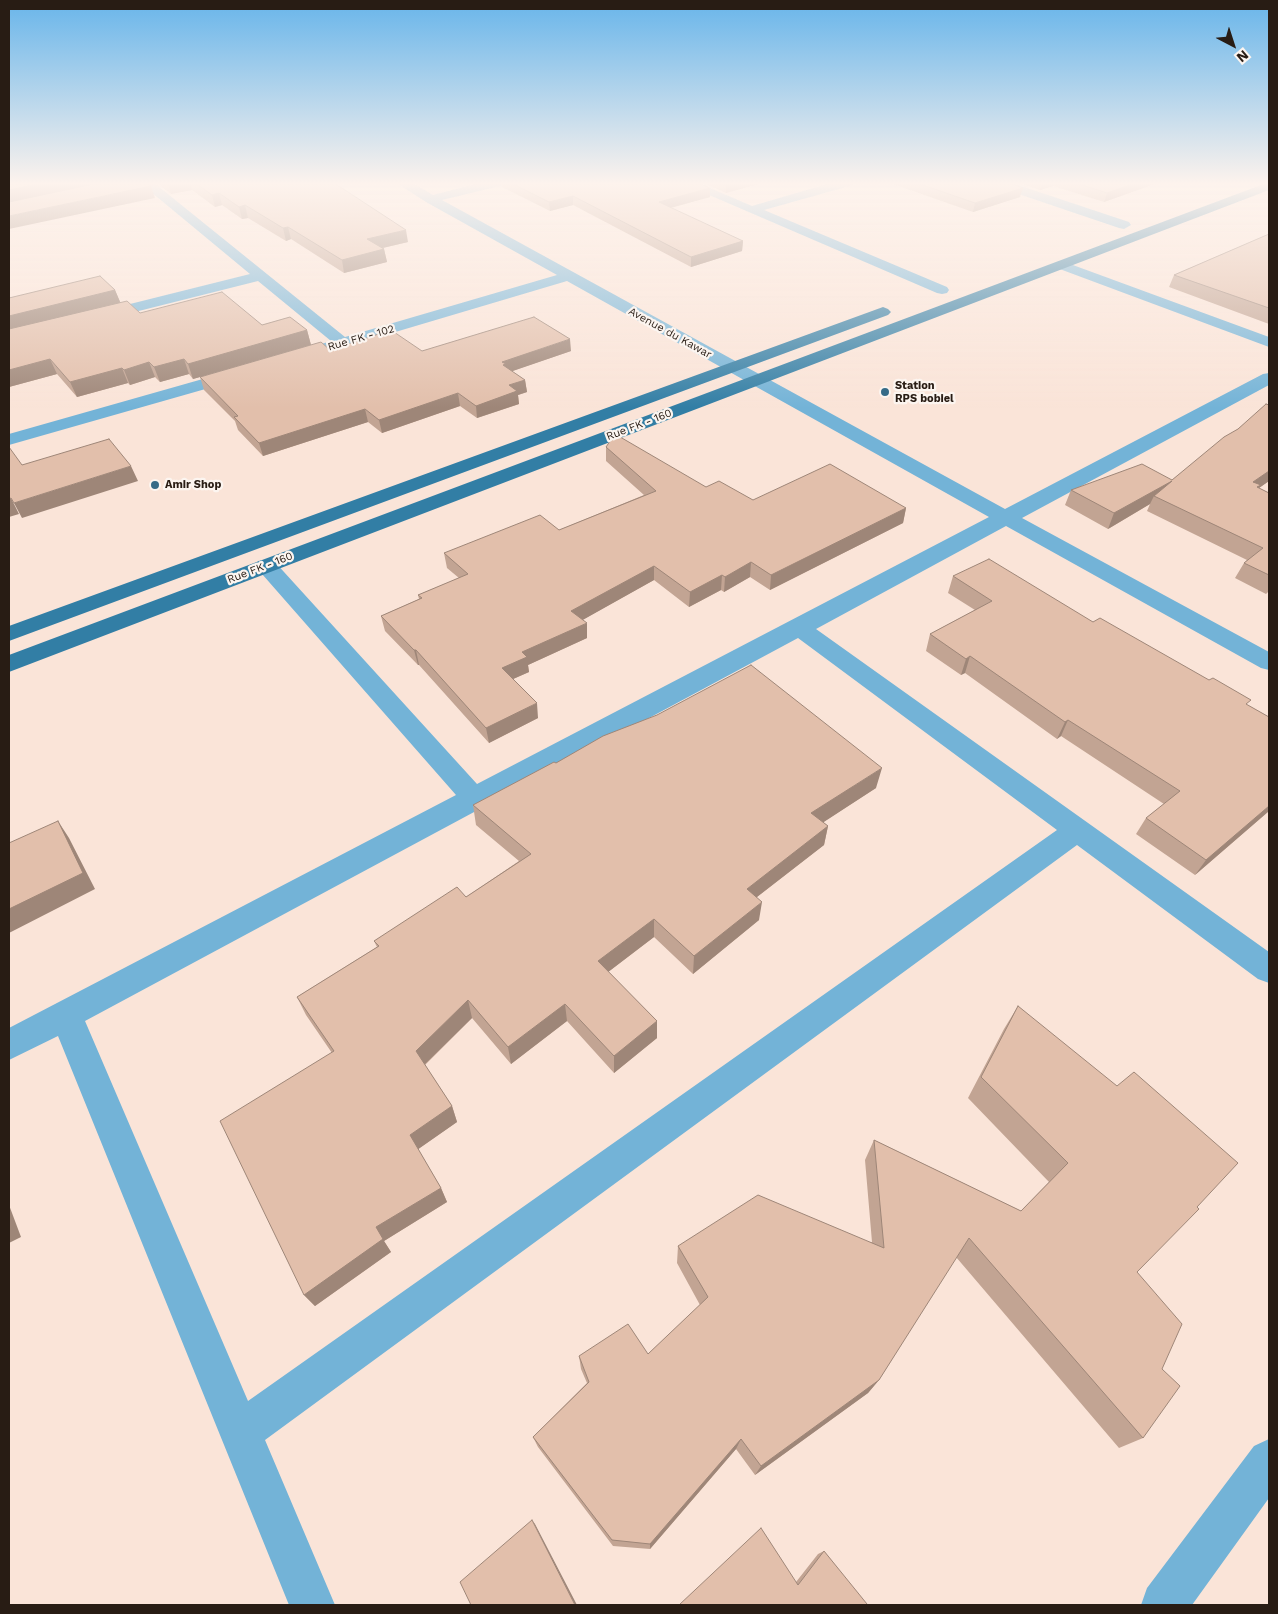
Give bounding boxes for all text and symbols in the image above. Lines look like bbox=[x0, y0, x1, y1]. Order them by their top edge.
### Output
north arrow bbox=[1208, 20, 1258, 70]
text: N bbox=[1234, 47, 1252, 66]
street label: Avenue du Kawar bbox=[626, 305, 714, 361]
street label: Rue FK - 102 bbox=[326, 322, 396, 354]
place label: Station RPS bobiel bbox=[895, 379, 954, 405]
marker: Station RPS bobiel bbox=[879, 386, 891, 398]
street label: Rue FK - 160 bbox=[604, 406, 674, 444]
place label: Amir Shop bbox=[165, 478, 221, 492]
marker: Amir Shop bbox=[149, 479, 161, 491]
street label: Rue FK - 160 bbox=[225, 549, 295, 587]

